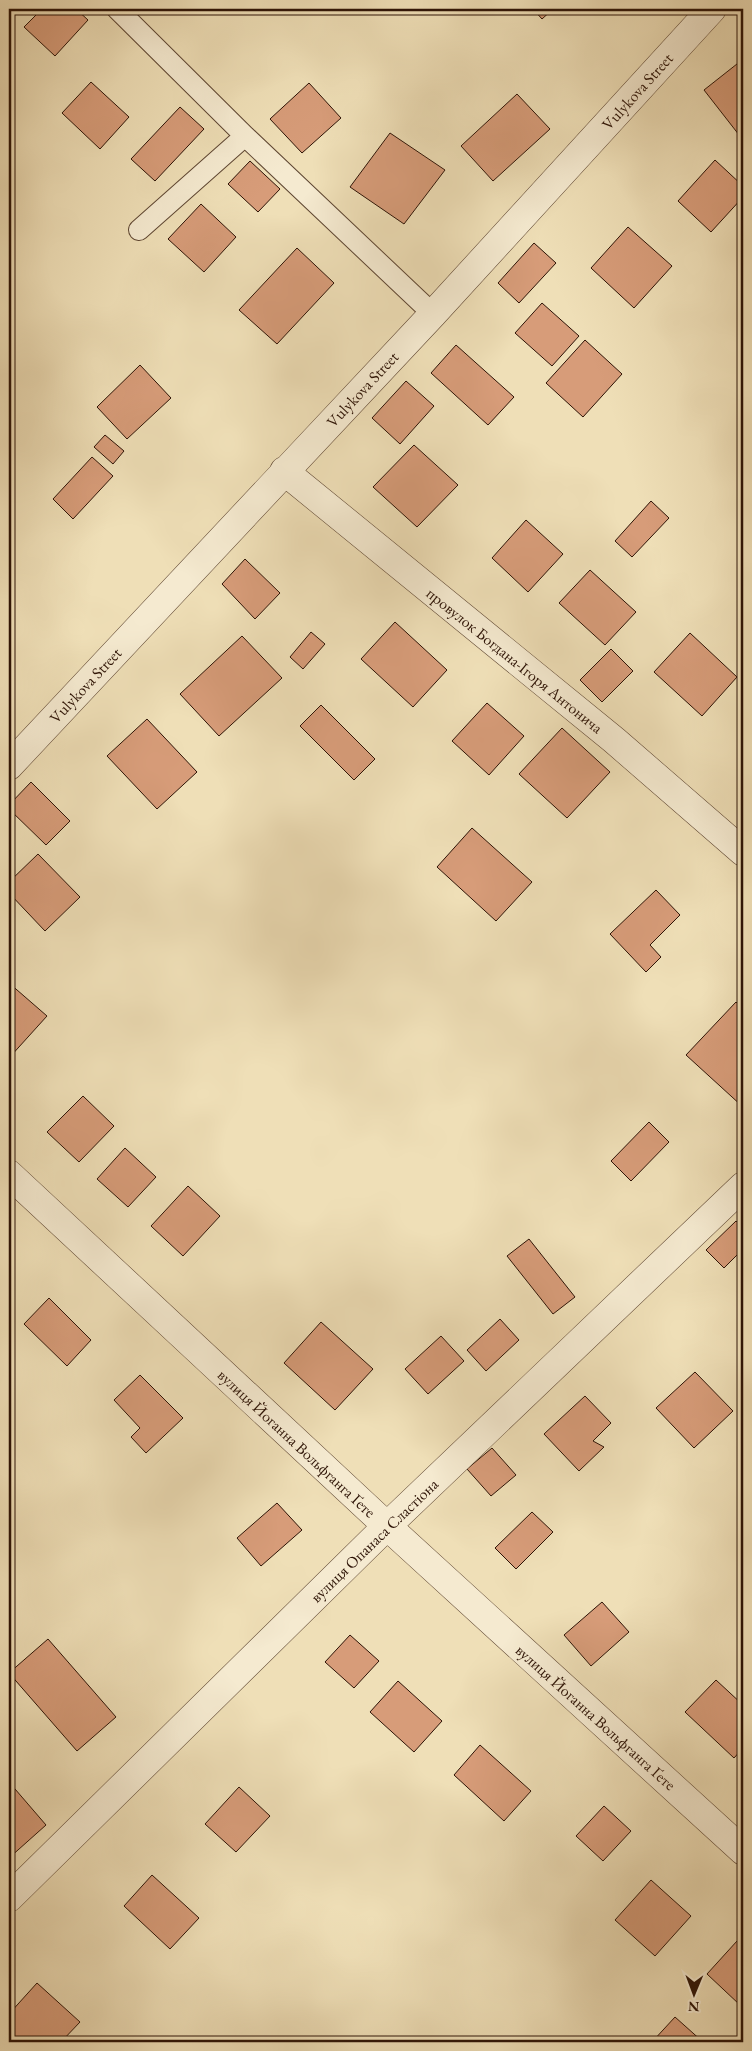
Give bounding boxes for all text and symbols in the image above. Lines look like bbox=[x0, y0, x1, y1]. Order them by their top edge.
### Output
street label: Vulykova Street bbox=[597, 48, 678, 134]
street label: Vulykova Street bbox=[322, 347, 403, 432]
street label: провулок Богдана-Ігоря Антонича bbox=[422, 583, 608, 738]
street label: Vulykova Street bbox=[45, 643, 126, 728]
street label: вулиця Йоганна Вольфганга Ґете bbox=[213, 1365, 380, 1522]
street label: вулиця Опанаса Сластіона bbox=[306, 1473, 443, 1607]
street label: вулиця Йоганна Вольфганга Ґете bbox=[511, 1640, 680, 1795]
north arrow bbox=[670, 1968, 720, 2018]
text: N bbox=[687, 1998, 700, 2016]

